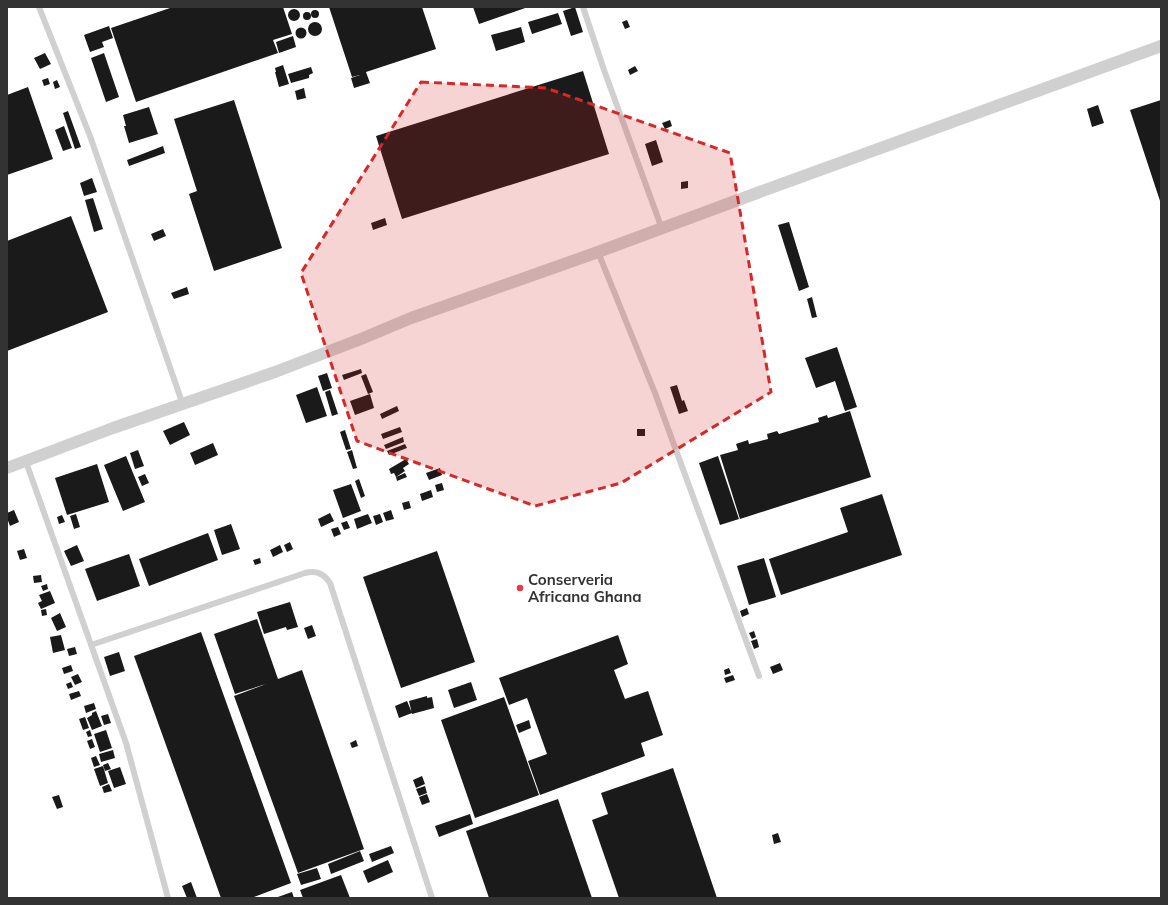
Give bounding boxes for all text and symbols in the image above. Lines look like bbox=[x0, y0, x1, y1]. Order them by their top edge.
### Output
place label: Conserveria Africana Ghana bbox=[528, 570, 642, 606]
marker: Conserveria Africana Ghana bbox=[515, 583, 525, 593]

